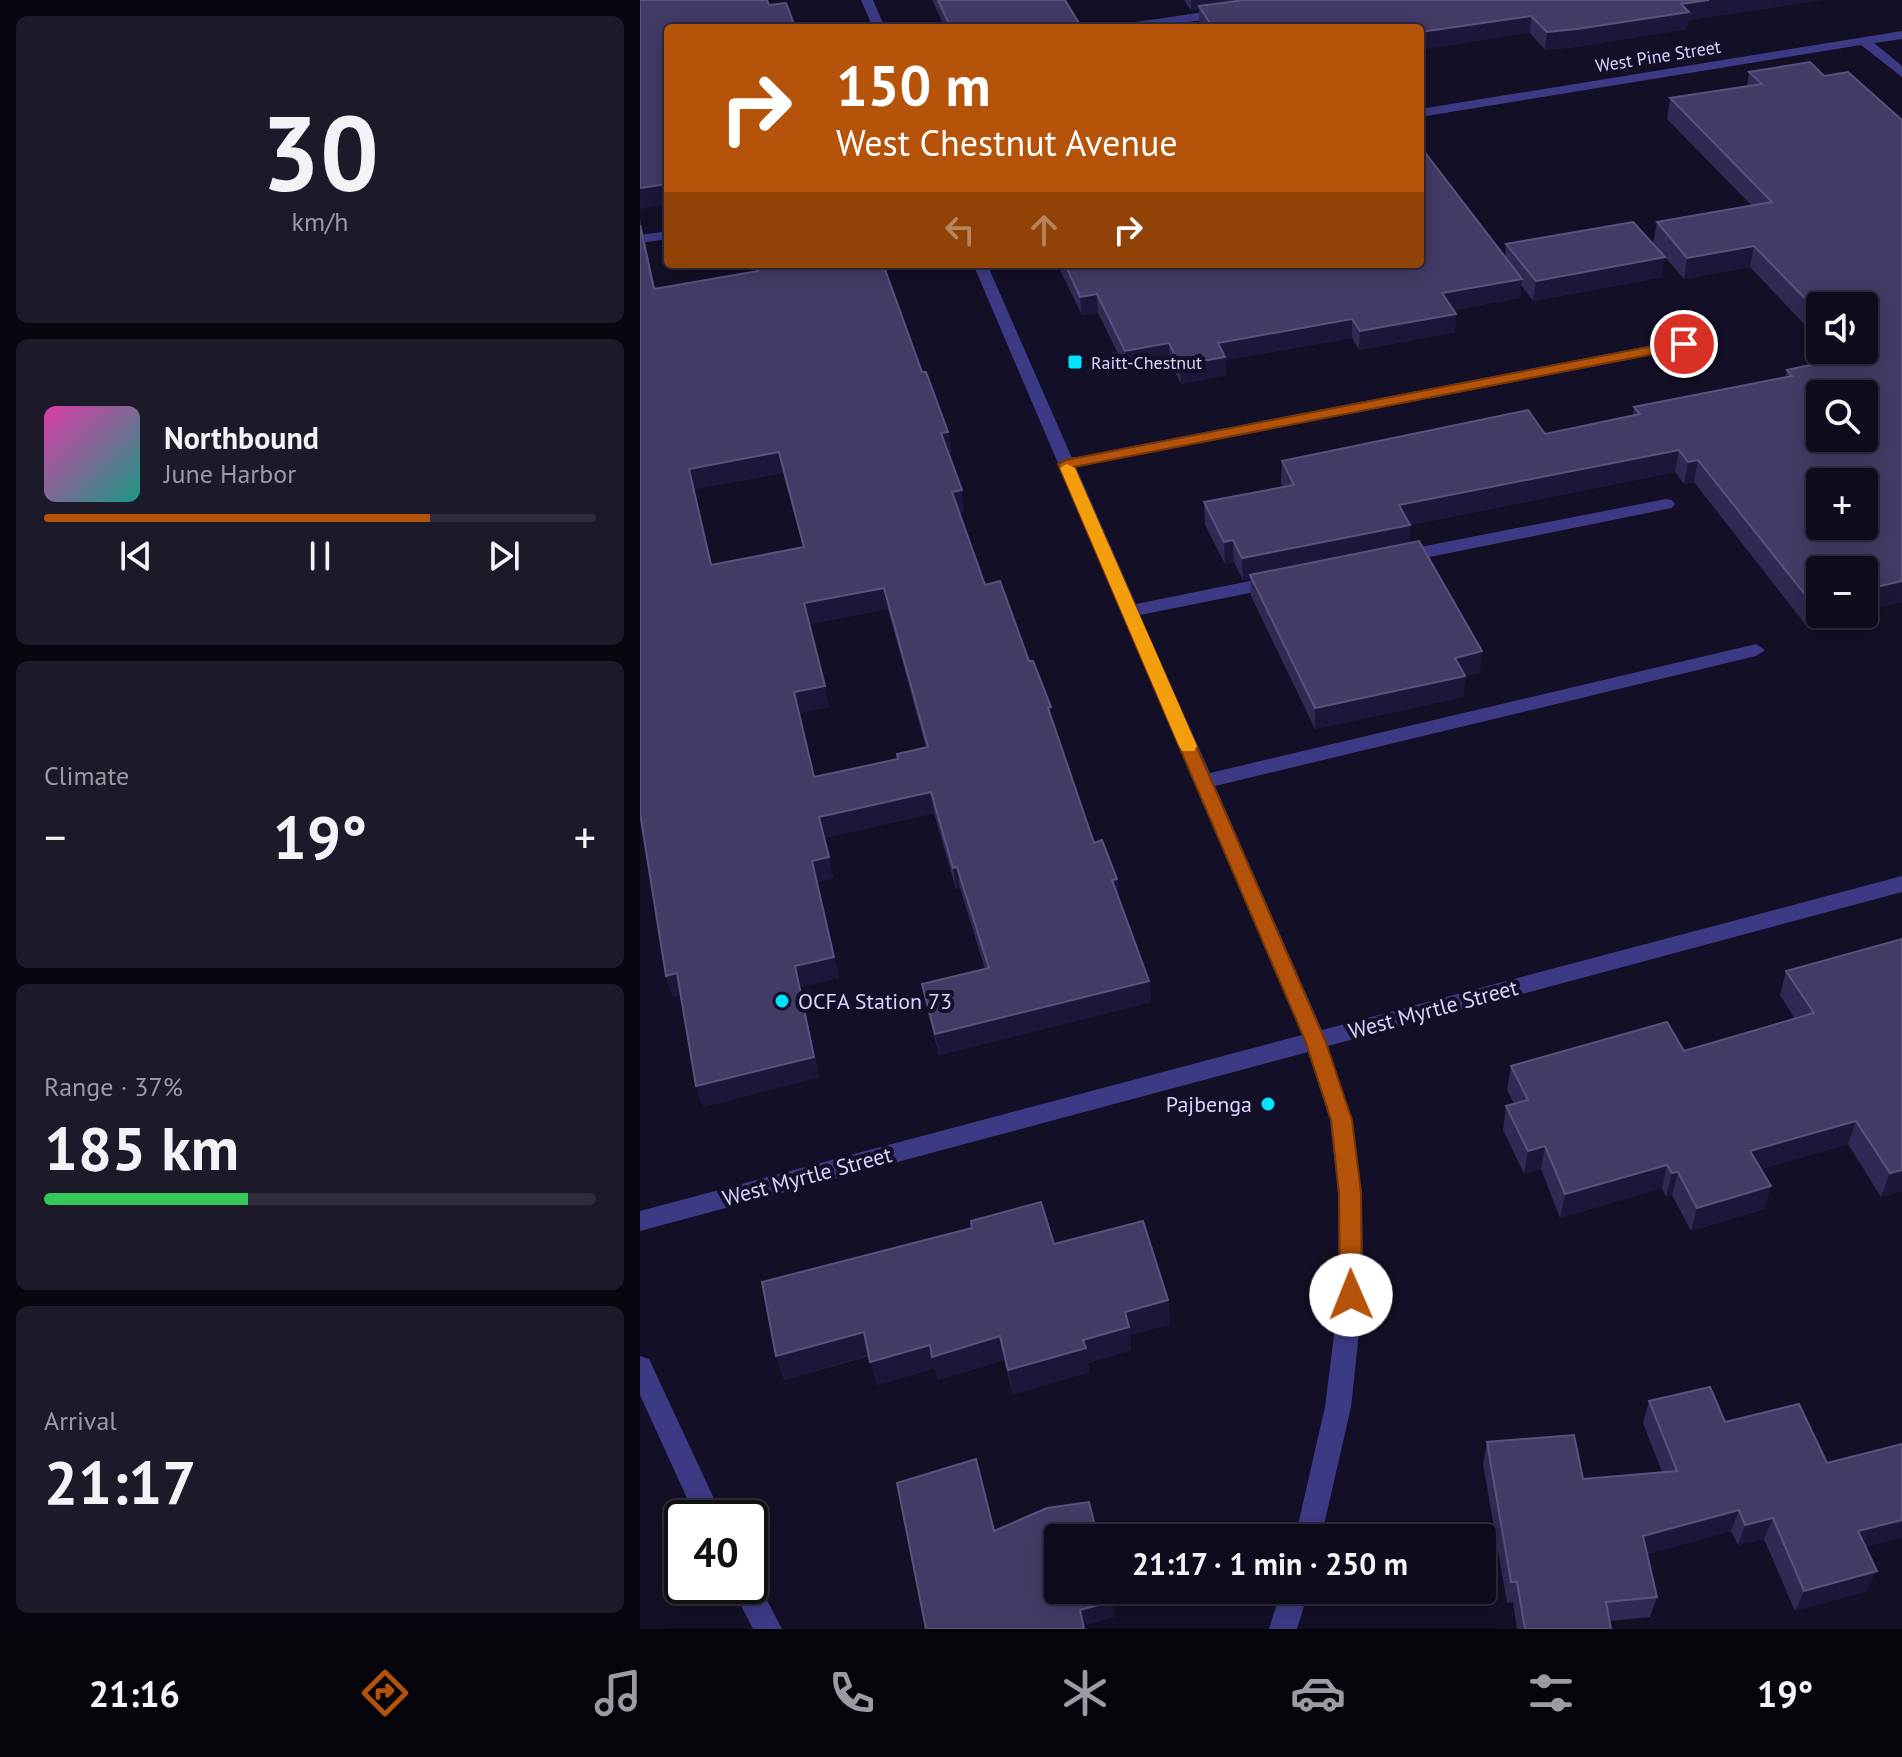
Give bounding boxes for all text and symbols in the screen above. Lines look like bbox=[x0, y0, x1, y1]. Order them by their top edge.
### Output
street label: West Pine Street bbox=[1594, 35, 1722, 77]
text: 150 m bbox=[836, 49, 991, 121]
icon: right bbox=[704, 56, 808, 160]
text: 30 bbox=[261, 85, 379, 220]
text: West Chestnut Avenue bbox=[836, 119, 1178, 166]
text: km/h bbox=[292, 205, 349, 238]
icon: left bbox=[938, 208, 982, 252]
icon: ahead bbox=[1022, 208, 1066, 252]
icon: right bbox=[1106, 208, 1150, 252]
map controls bbox=[1806, 292, 1878, 628]
button: sound bbox=[1806, 292, 1878, 364]
pin bbox=[1650, 310, 1718, 378]
icon: arrive bbox=[1662, 322, 1706, 366]
place label: Raitt-Chestnut bbox=[1091, 351, 1202, 374]
marker: Raitt-Chestnut bbox=[1066, 353, 1084, 371]
button: search bbox=[1806, 380, 1878, 452]
text: Northbound bbox=[164, 418, 319, 457]
text: June Harbor bbox=[164, 457, 296, 490]
button: + bbox=[1806, 468, 1878, 540]
icon: previous bbox=[114, 534, 158, 578]
icon: pause bbox=[298, 534, 342, 578]
icon: next bbox=[482, 534, 526, 578]
button: − bbox=[1806, 556, 1878, 628]
text: Climate bbox=[44, 759, 129, 792]
text: 19° bbox=[273, 798, 367, 876]
text: − bbox=[44, 808, 66, 865]
text: + bbox=[574, 808, 596, 865]
street label: West Myrtle Street bbox=[1345, 973, 1521, 1045]
place label: OCFA Station 73 bbox=[798, 987, 952, 1015]
marker: OCFA Station 73 bbox=[773, 992, 791, 1010]
text: Range · 37% bbox=[44, 1070, 183, 1103]
place label: Pajbenga bbox=[1166, 1090, 1252, 1118]
marker: Pajbenga bbox=[1259, 1095, 1277, 1113]
text: 185 km bbox=[44, 1109, 239, 1187]
street label: West Myrtle Street bbox=[719, 1140, 895, 1212]
position arrow bbox=[1309, 1253, 1393, 1337]
text: Arrival bbox=[44, 1404, 117, 1437]
text: 21:17 bbox=[44, 1443, 196, 1521]
speed limit sign: 40 bbox=[664, 1500, 768, 1604]
text: 21:17 · 1 min · 250 m bbox=[1132, 1544, 1408, 1583]
icon: directions bbox=[357, 1665, 413, 1721]
icon: music bbox=[590, 1665, 646, 1721]
icon: phone bbox=[824, 1665, 880, 1721]
icon: climate bbox=[1057, 1665, 1113, 1721]
icon: car bbox=[1290, 1665, 1346, 1721]
icon: filters bbox=[1523, 1665, 1579, 1721]
text: 21:16 bbox=[89, 1670, 180, 1717]
text: 19° bbox=[1757, 1670, 1813, 1717]

